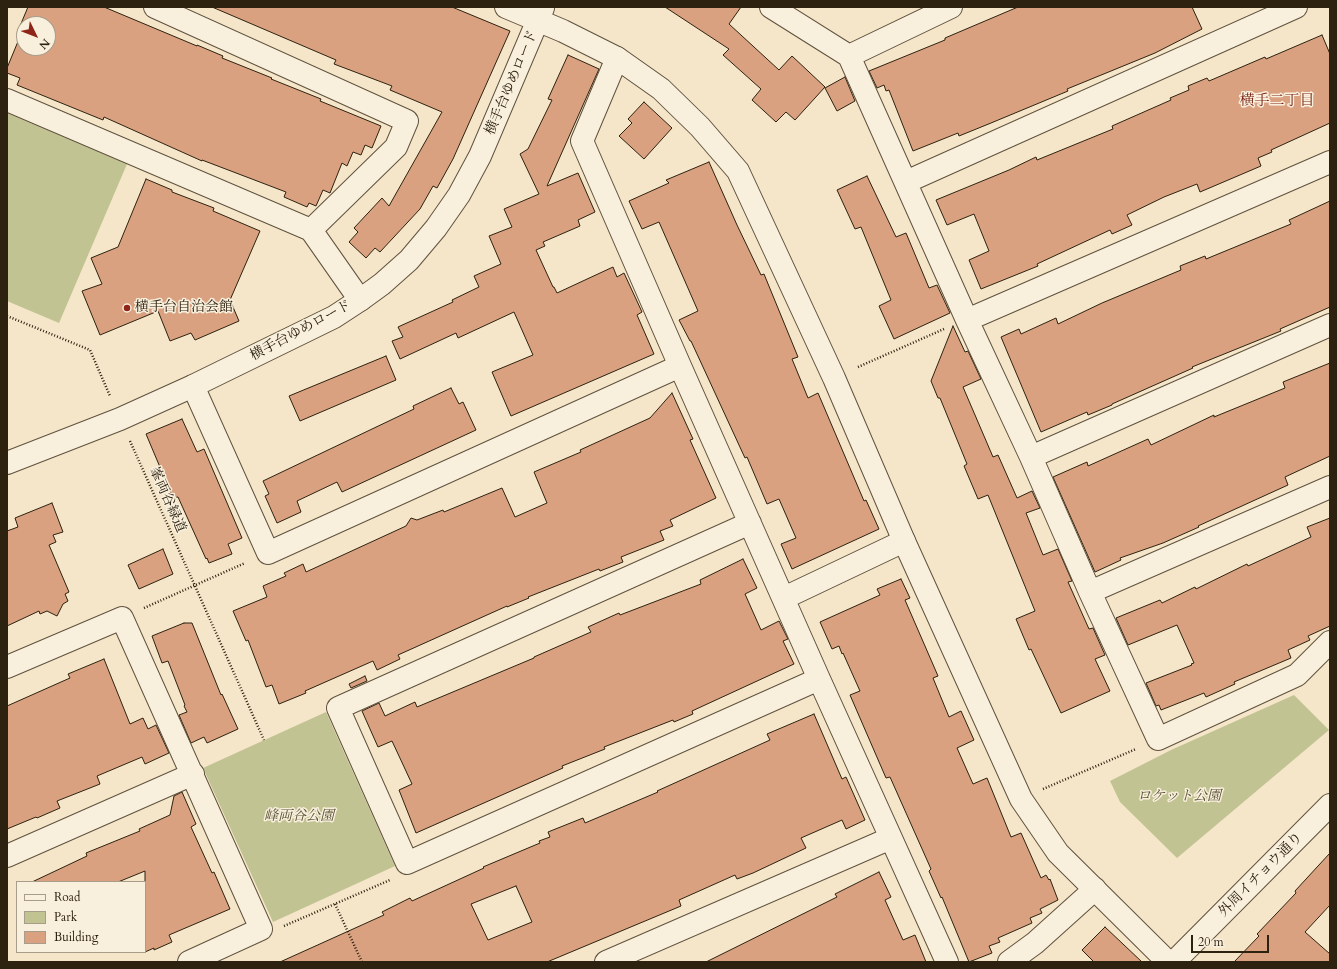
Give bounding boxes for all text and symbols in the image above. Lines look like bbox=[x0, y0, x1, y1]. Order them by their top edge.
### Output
north arrow bbox=[16, 16, 56, 56]
street label: 横手台ゆめロード bbox=[482, 28, 542, 138]
text: N bbox=[36, 35, 53, 52]
district label: 横手二丁目 bbox=[1240, 93, 1314, 111]
street label: 横手台ゆめロード bbox=[248, 297, 354, 365]
place label: 横手台自治会館 bbox=[135, 300, 233, 316]
marker: 横手台自治会館 bbox=[122, 303, 132, 313]
street label: 峯両谷緑道 bbox=[145, 465, 189, 535]
park label: ロケット公園 bbox=[1137, 789, 1221, 805]
park label: 峰両谷公園 bbox=[264, 809, 334, 825]
street label: 外周イチョウ通り bbox=[1215, 829, 1307, 921]
legend bbox=[16, 881, 146, 953]
text: Road bbox=[54, 889, 80, 905]
text: Park bbox=[54, 909, 77, 925]
scale bar bbox=[1193, 927, 1271, 953]
text: Building bbox=[54, 929, 98, 945]
text: 20 m bbox=[1198, 934, 1224, 950]

